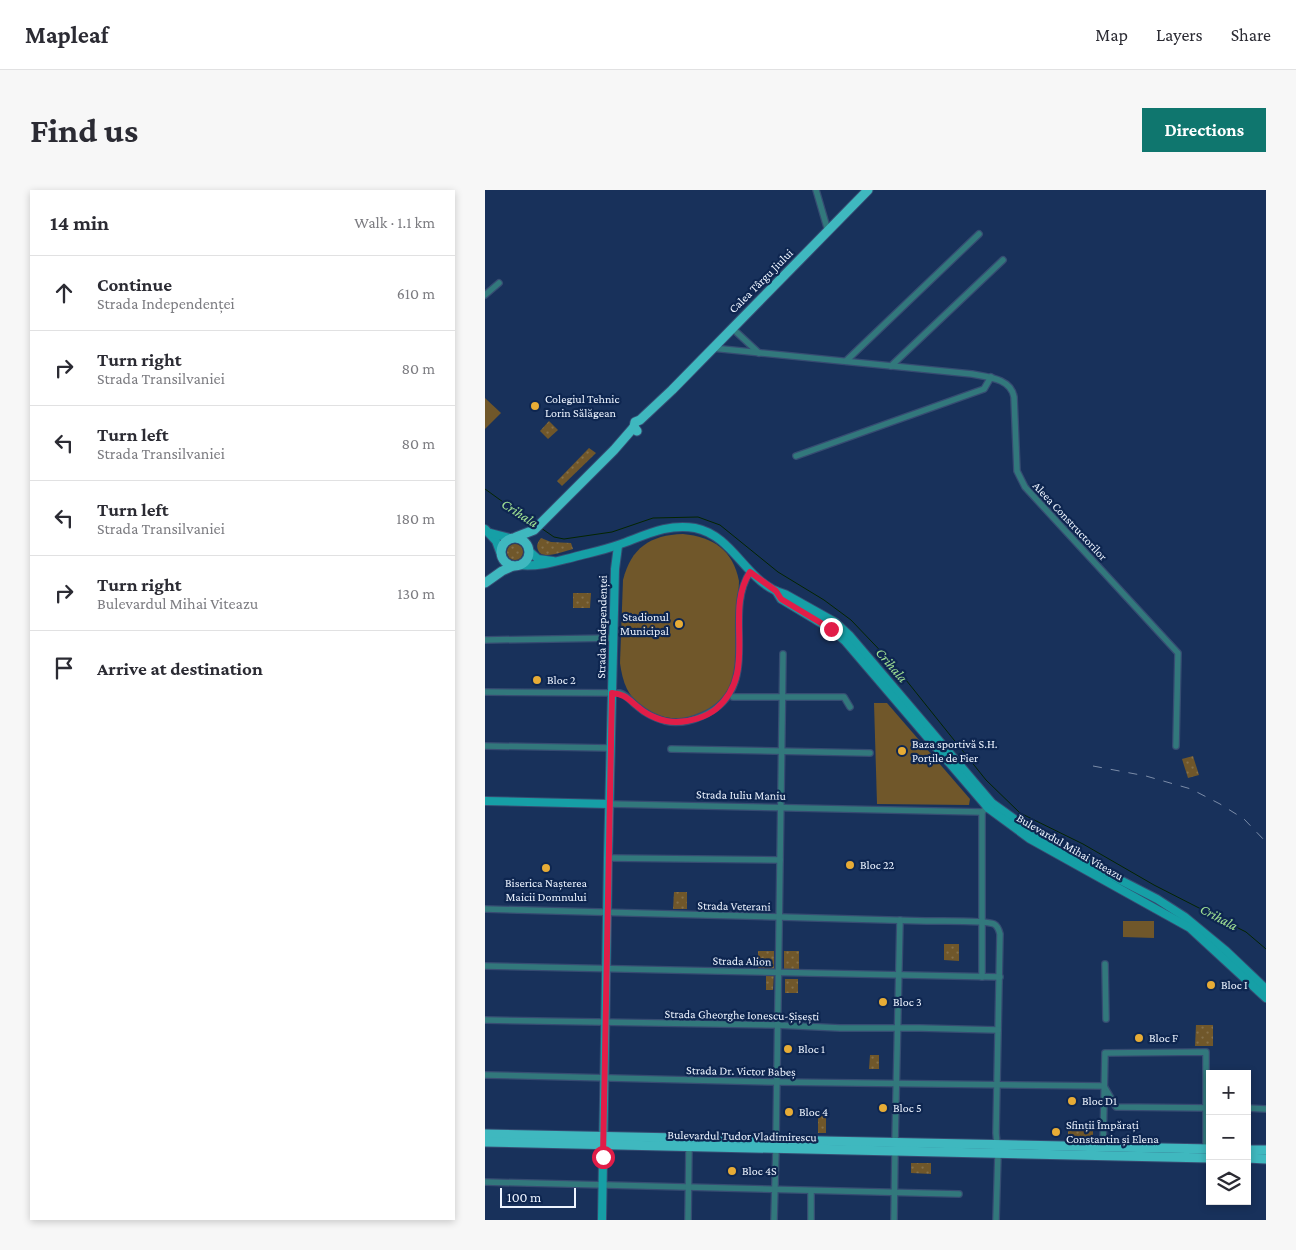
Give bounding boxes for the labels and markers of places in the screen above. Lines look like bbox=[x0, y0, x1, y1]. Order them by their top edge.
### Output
place label: Colegiul Tehnic Lorin Sălăgean bbox=[545, 392, 619, 420]
marker: Colegiul Tehnic Lorin Sălăgean bbox=[529, 400, 541, 412]
place label: Stadionul Municipal bbox=[620, 610, 669, 638]
marker: Stadionul Municipal bbox=[673, 618, 685, 630]
place label: Bloc 2 bbox=[547, 673, 576, 687]
marker: Bloc 2 bbox=[531, 674, 543, 686]
place label: Baza sportivă S.H. Porțile de Fier bbox=[912, 737, 998, 766]
marker: Baza sportivă S.H. Porțile de Fier bbox=[896, 745, 908, 757]
place label: Bloc 22 bbox=[860, 858, 895, 872]
marker: Bloc 22 bbox=[844, 859, 856, 871]
marker: Biserica Nașterea Maicii Domnului bbox=[540, 862, 552, 874]
place label: Biserica Nașterea Maicii Domnului bbox=[505, 876, 587, 904]
place label: Bloc I bbox=[1221, 978, 1248, 992]
marker: Bloc I bbox=[1205, 979, 1217, 991]
place label: Bloc 3 bbox=[893, 995, 922, 1009]
marker: Bloc 3 bbox=[877, 996, 889, 1008]
place label: Bloc F bbox=[1149, 1031, 1178, 1045]
marker: Bloc F bbox=[1133, 1032, 1145, 1044]
place label: Bloc 1 bbox=[798, 1042, 825, 1056]
marker: Bloc 1 bbox=[782, 1043, 794, 1055]
place label: Bloc D1 bbox=[1082, 1094, 1117, 1108]
marker: Bloc D1 bbox=[1066, 1095, 1078, 1107]
place label: Bloc 5 bbox=[893, 1101, 922, 1115]
marker: Bloc 5 bbox=[877, 1102, 889, 1114]
place label: Bloc 4 bbox=[799, 1105, 828, 1119]
marker: Bloc 4 bbox=[783, 1106, 795, 1118]
place label: Sfinții Împărați Constantin și Elena bbox=[1066, 1118, 1159, 1147]
marker: Sfinții Împărați Constantin și Elena bbox=[1050, 1126, 1062, 1138]
place label: Bloc 4S bbox=[742, 1164, 777, 1178]
marker: Bloc 4S bbox=[726, 1165, 738, 1177]

